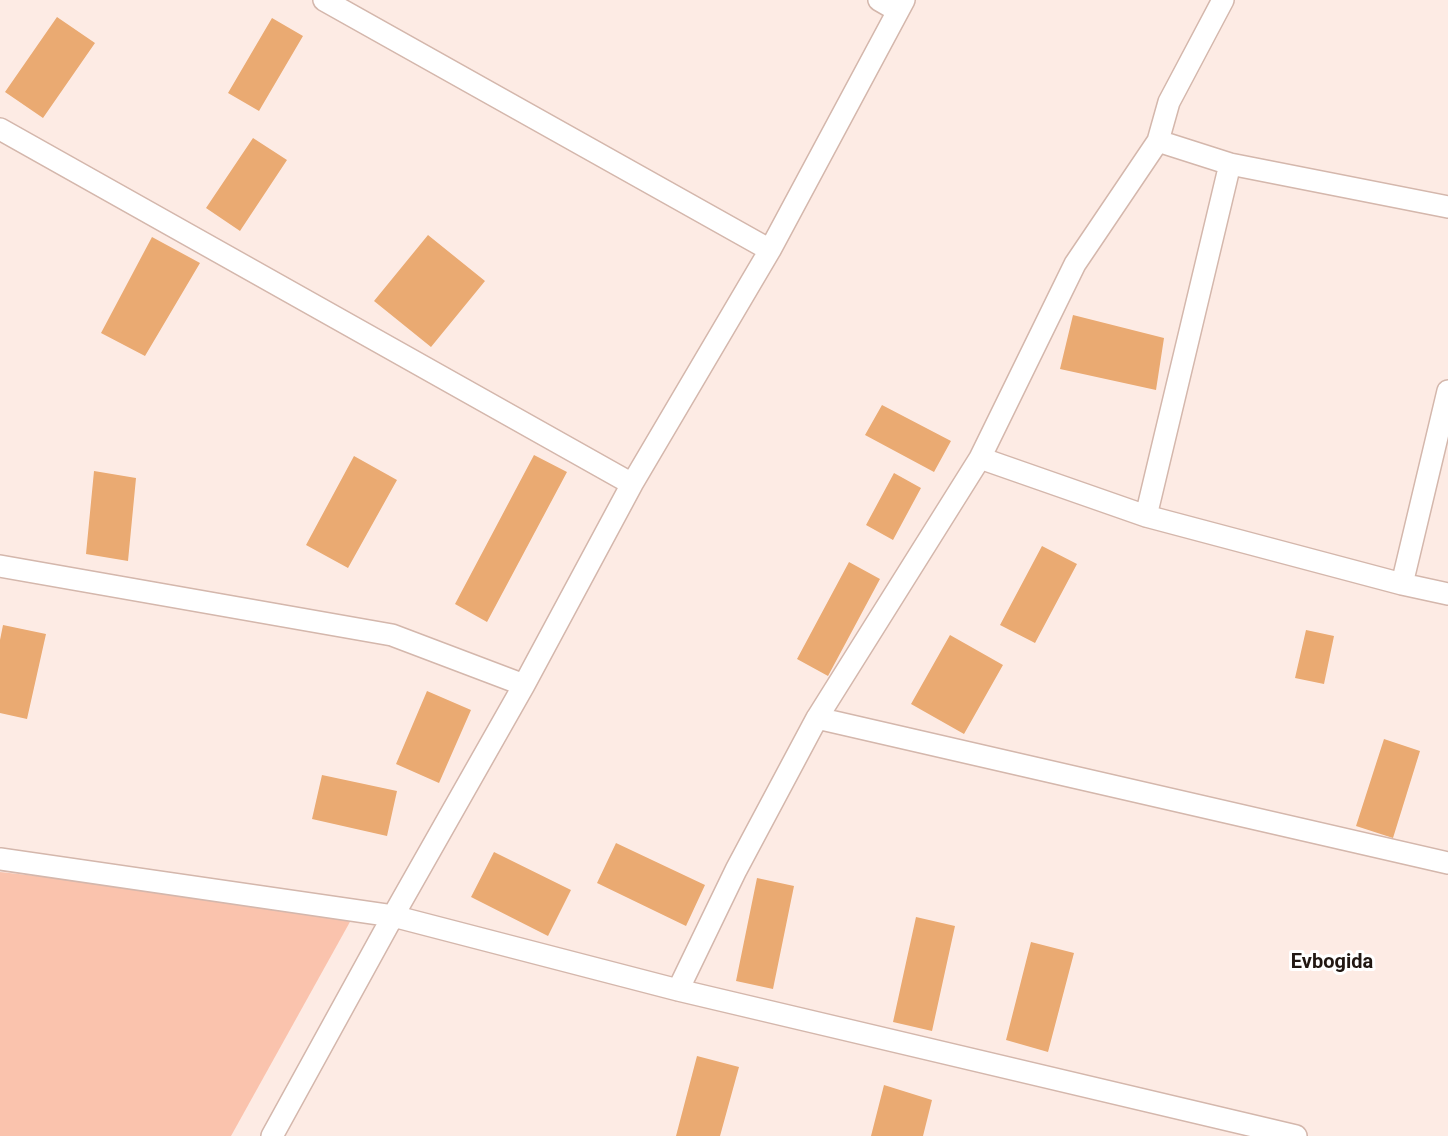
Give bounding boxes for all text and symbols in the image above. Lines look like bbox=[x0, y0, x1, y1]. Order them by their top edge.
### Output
district label: Evbogida bbox=[1291, 951, 1373, 975]

